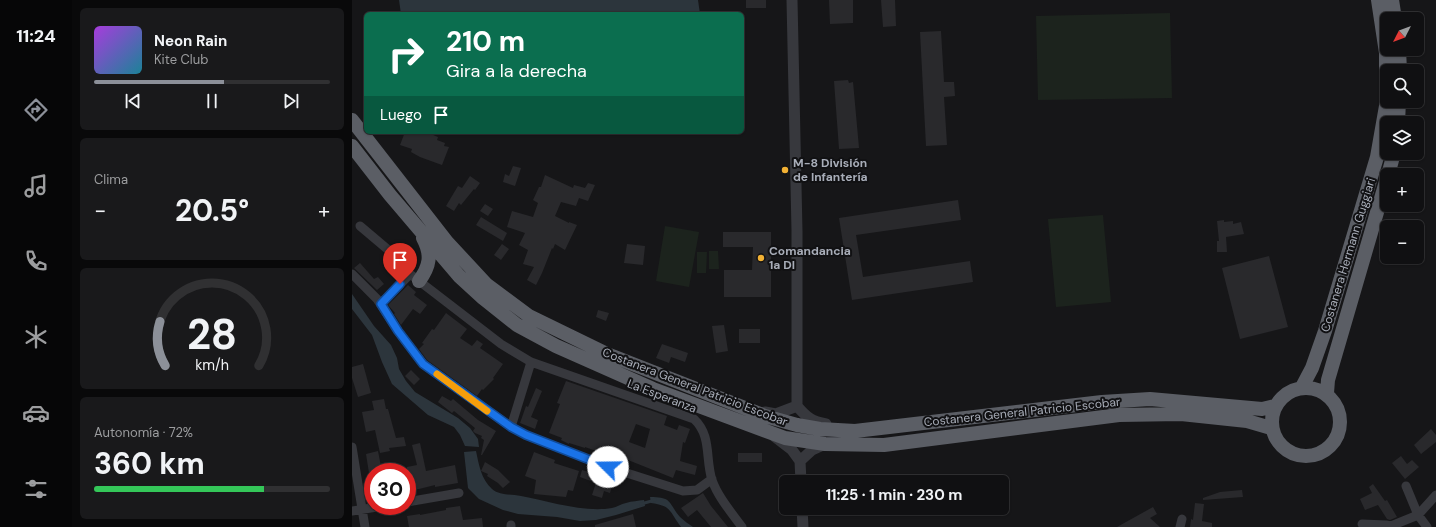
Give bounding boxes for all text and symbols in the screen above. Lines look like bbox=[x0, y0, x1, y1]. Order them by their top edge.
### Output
north arrow bbox=[1380, 12, 1424, 56]
map controls bbox=[1380, 12, 1424, 264]
text: 210 m bbox=[446, 23, 525, 60]
text: 11:24 bbox=[16, 24, 56, 48]
icon: right bbox=[380, 28, 432, 80]
text: Neon Rain bbox=[154, 31, 227, 51]
text: Kite Club bbox=[154, 51, 208, 68]
text: Gira a la derecha bbox=[446, 59, 587, 83]
button: search bbox=[1380, 64, 1424, 108]
icon: previous bbox=[122, 90, 144, 112]
icon: pause bbox=[201, 90, 223, 112]
icon: next bbox=[280, 90, 302, 112]
icon: directions bbox=[22, 96, 50, 124]
icon: arrive bbox=[430, 104, 452, 126]
text: Luego bbox=[380, 105, 422, 125]
button: layers bbox=[1380, 116, 1424, 160]
place label: M-8 División de Infantería bbox=[793, 155, 868, 185]
marker: M-8 División de Infantería bbox=[780, 165, 790, 175]
button: + bbox=[1380, 168, 1424, 212]
text: Clima bbox=[94, 171, 128, 188]
icon: music bbox=[22, 172, 50, 200]
street label: Costanera Hermann Guggiari bbox=[1317, 176, 1379, 334]
text: 20.5° bbox=[175, 191, 249, 230]
text: − bbox=[94, 196, 106, 225]
text: + bbox=[318, 196, 330, 225]
button: − bbox=[1380, 220, 1424, 264]
pin bbox=[383, 243, 417, 284]
place label: Comandancia 1a DI bbox=[769, 243, 851, 273]
icon: phone bbox=[22, 247, 50, 275]
icon: arrive bbox=[389, 249, 411, 271]
marker: Comandancia 1a DI bbox=[756, 253, 766, 263]
text: 28 bbox=[187, 308, 237, 362]
icon: climate bbox=[22, 323, 50, 351]
street label: Costanera General Patricio Escobar bbox=[600, 344, 791, 430]
text: km/h bbox=[195, 356, 229, 374]
street label: La Esperanza bbox=[625, 375, 699, 417]
street label: Costanera General Patricio Escobar bbox=[923, 394, 1122, 430]
icon: car bbox=[22, 399, 50, 427]
text: Autonomía · 72% bbox=[94, 424, 193, 441]
text: 360 km bbox=[94, 444, 205, 483]
position arrow bbox=[587, 446, 629, 488]
speed limit sign: 30 bbox=[364, 463, 416, 515]
icon: filters bbox=[22, 475, 50, 503]
text: 11:25 · 1 min · 230 m bbox=[826, 485, 962, 505]

